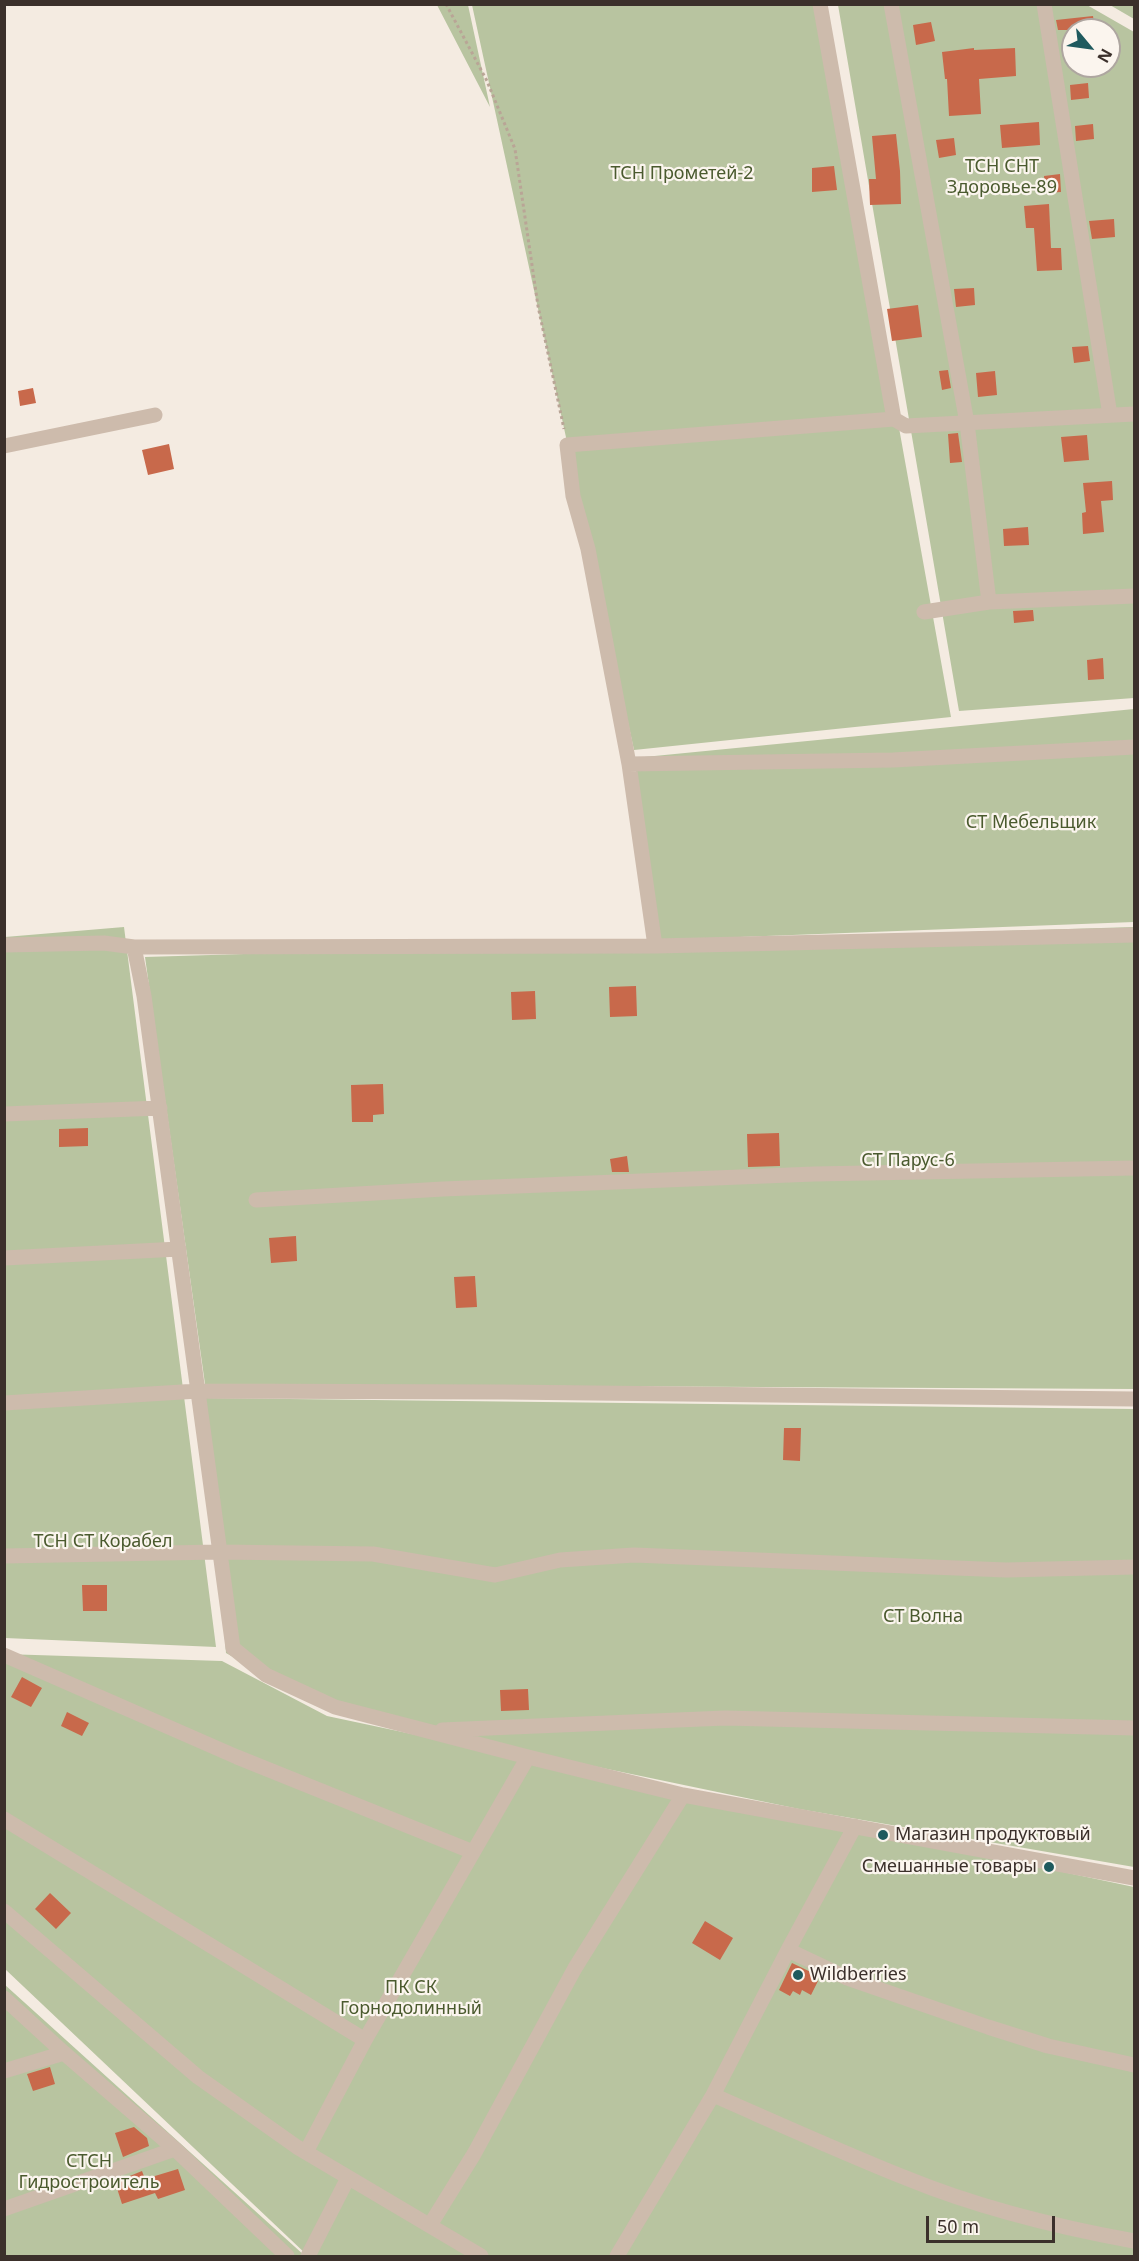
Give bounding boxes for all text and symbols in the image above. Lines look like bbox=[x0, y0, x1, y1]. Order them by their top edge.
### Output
north arrow bbox=[1061, 18, 1121, 78]
text: N bbox=[1092, 45, 1118, 67]
park label: ТСН СНТ Здоровье-89 bbox=[947, 156, 1057, 198]
park label: ТСН Прометей-2 bbox=[611, 163, 753, 185]
park label: СТ Мебельщик bbox=[966, 812, 1096, 834]
park label: СТ Парус-6 bbox=[861, 1150, 955, 1172]
park label: ТСН СТ Корабел bbox=[33, 1531, 173, 1553]
park label: СТ Волна bbox=[883, 1606, 963, 1628]
place label: Магазин продуктовый bbox=[895, 1824, 1091, 1846]
marker: Магазин продуктовый bbox=[876, 1828, 890, 1842]
place label: Смешанные товары bbox=[862, 1856, 1037, 1878]
marker: Смешанные товары bbox=[1042, 1860, 1056, 1874]
place label: Wildberries bbox=[810, 1964, 907, 1986]
marker: Wildberries bbox=[791, 1968, 805, 1982]
park label: ПК СК Горнодолинный bbox=[340, 1977, 482, 2020]
park label: СТСН Гидростроитель bbox=[19, 2151, 159, 2194]
scale bar bbox=[929, 2204, 1058, 2242]
text: 50 m bbox=[937, 2214, 979, 2238]

